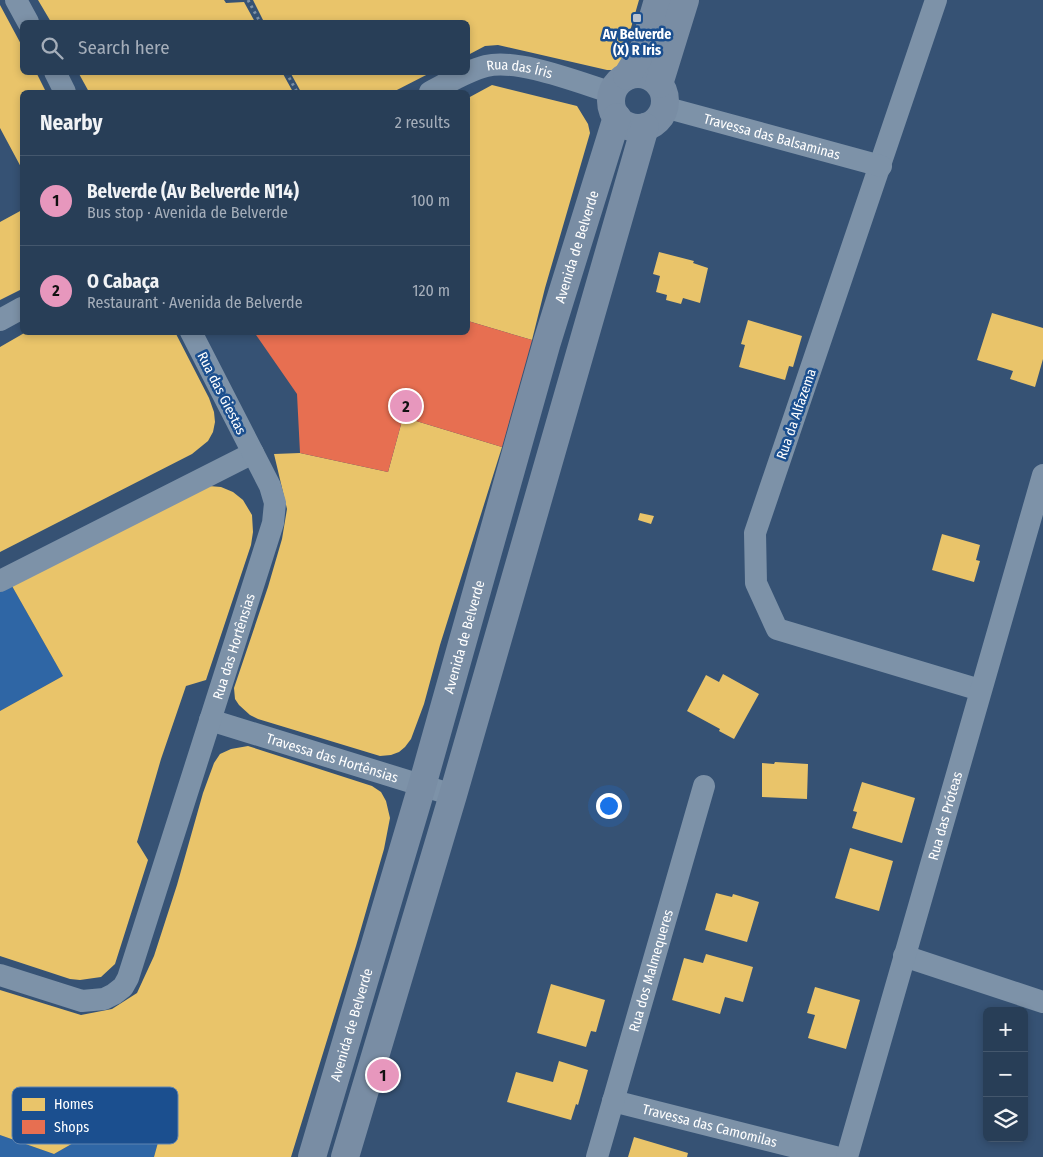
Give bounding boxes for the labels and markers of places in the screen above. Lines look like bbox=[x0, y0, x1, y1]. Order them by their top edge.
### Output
marker: Av Belverde (X) R Iris bbox=[631, 12, 643, 24]
place label: Av Belverde (X) R Iris bbox=[602, 26, 671, 59]
pin: 2 bbox=[390, 387, 422, 425]
pin: 1 bbox=[367, 1056, 399, 1094]

